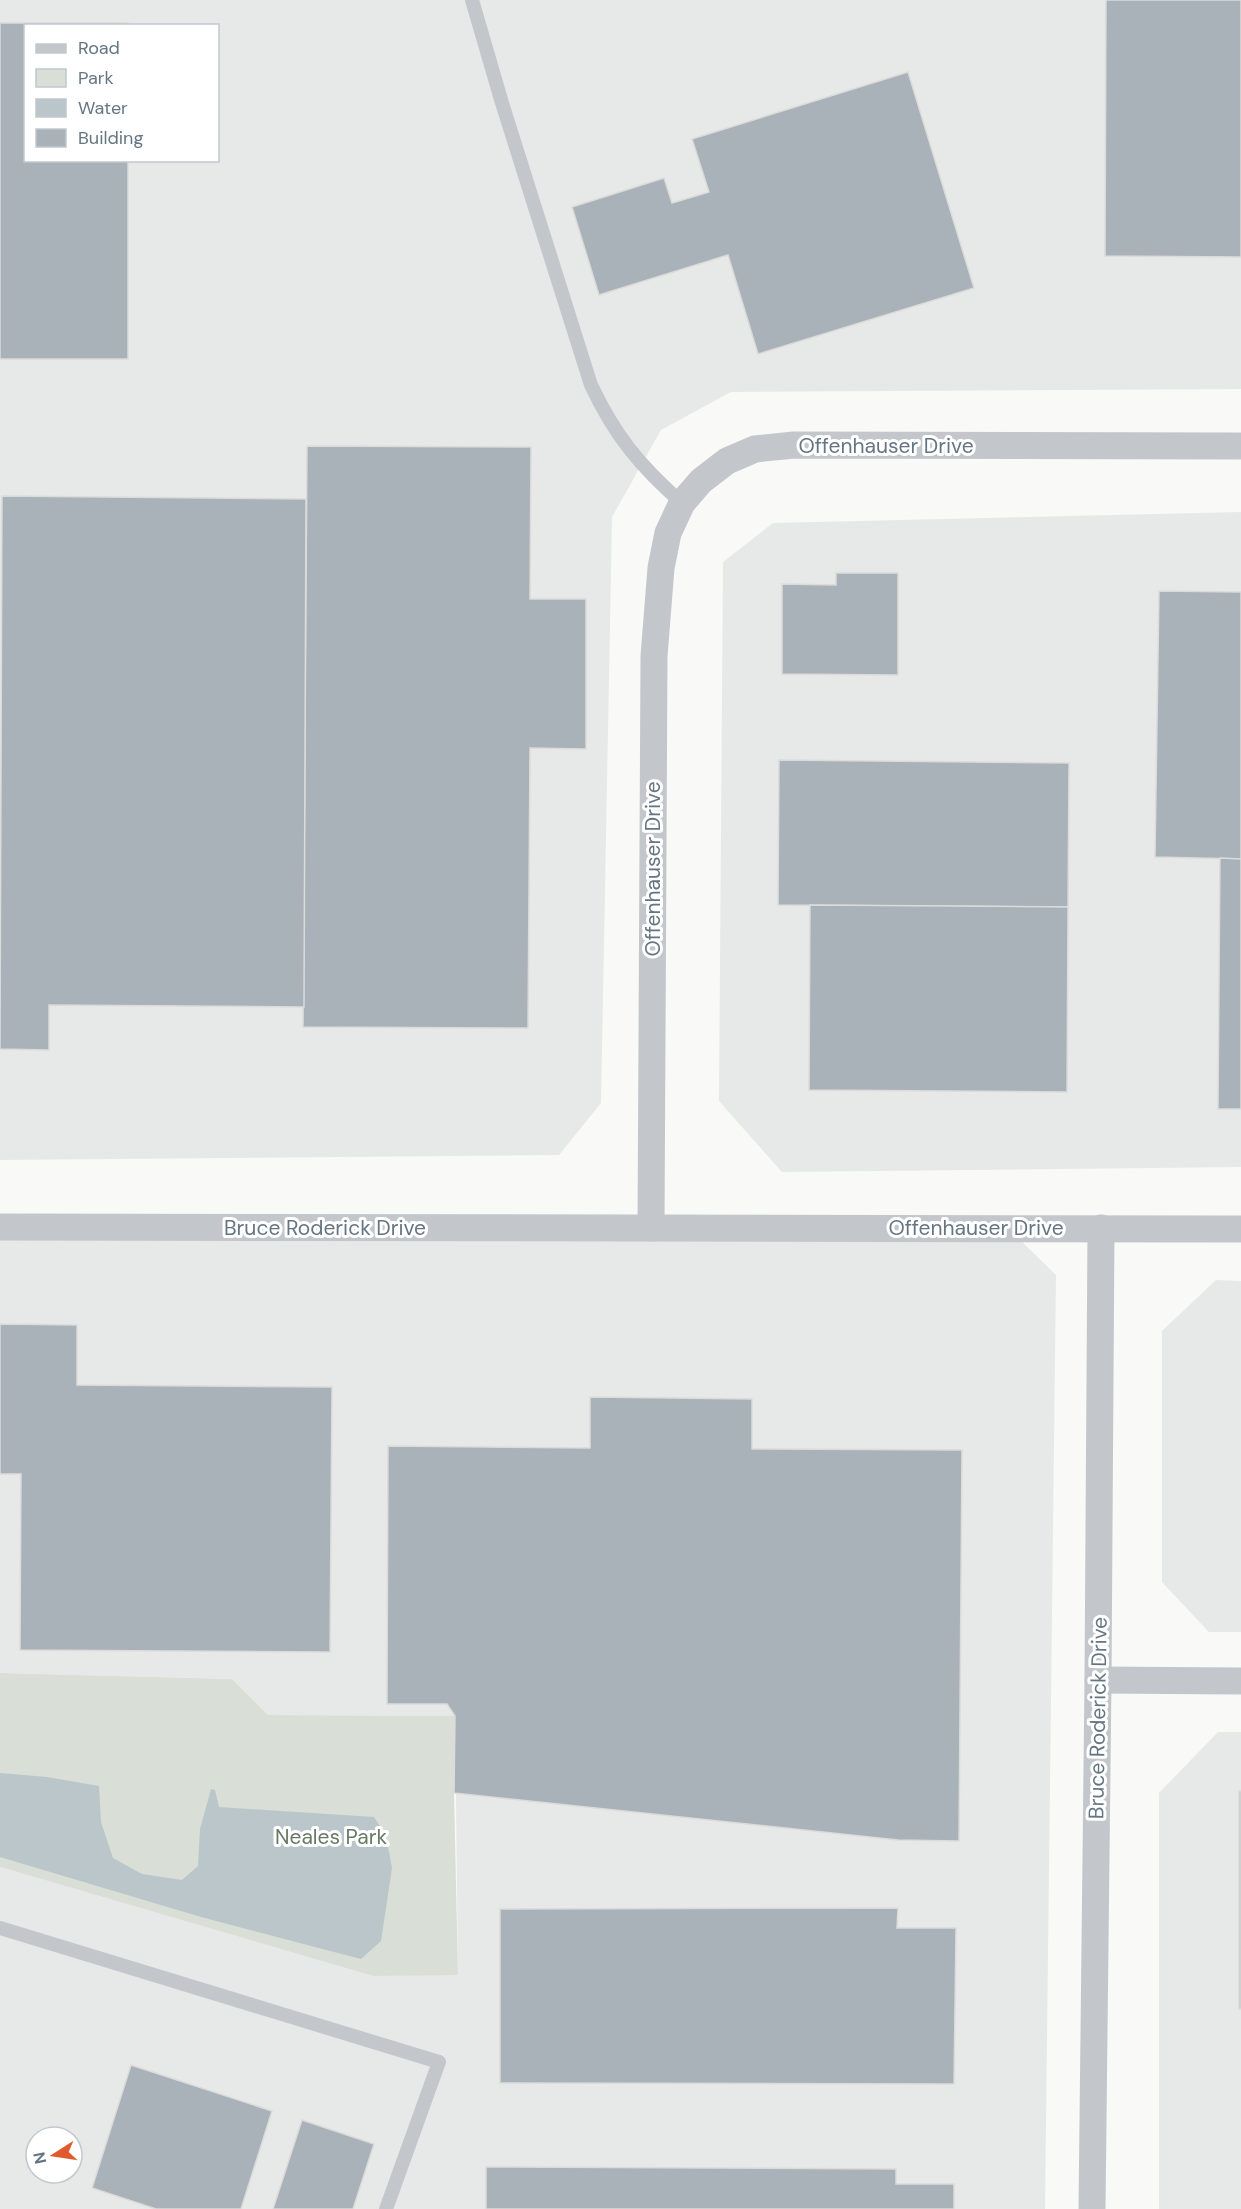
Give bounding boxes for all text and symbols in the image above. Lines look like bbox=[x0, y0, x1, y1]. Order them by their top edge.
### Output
legend bbox=[24, 24, 219, 162]
text: Road bbox=[78, 36, 120, 60]
text: Park bbox=[78, 66, 114, 90]
text: Water bbox=[78, 96, 128, 120]
text: Building bbox=[78, 126, 143, 150]
street label: Offenhauser Drive bbox=[798, 432, 974, 460]
street label: Offenhauser Drive bbox=[639, 781, 667, 957]
street label: Bruce Roderick Drive bbox=[224, 1214, 426, 1242]
street label: Offenhauser Drive bbox=[888, 1214, 1064, 1242]
street label: Bruce Roderick Drive bbox=[1082, 1617, 1114, 1819]
park label: Neales Park bbox=[275, 1823, 387, 1851]
north arrow bbox=[24, 2125, 84, 2185]
text: N bbox=[28, 2150, 51, 2166]

